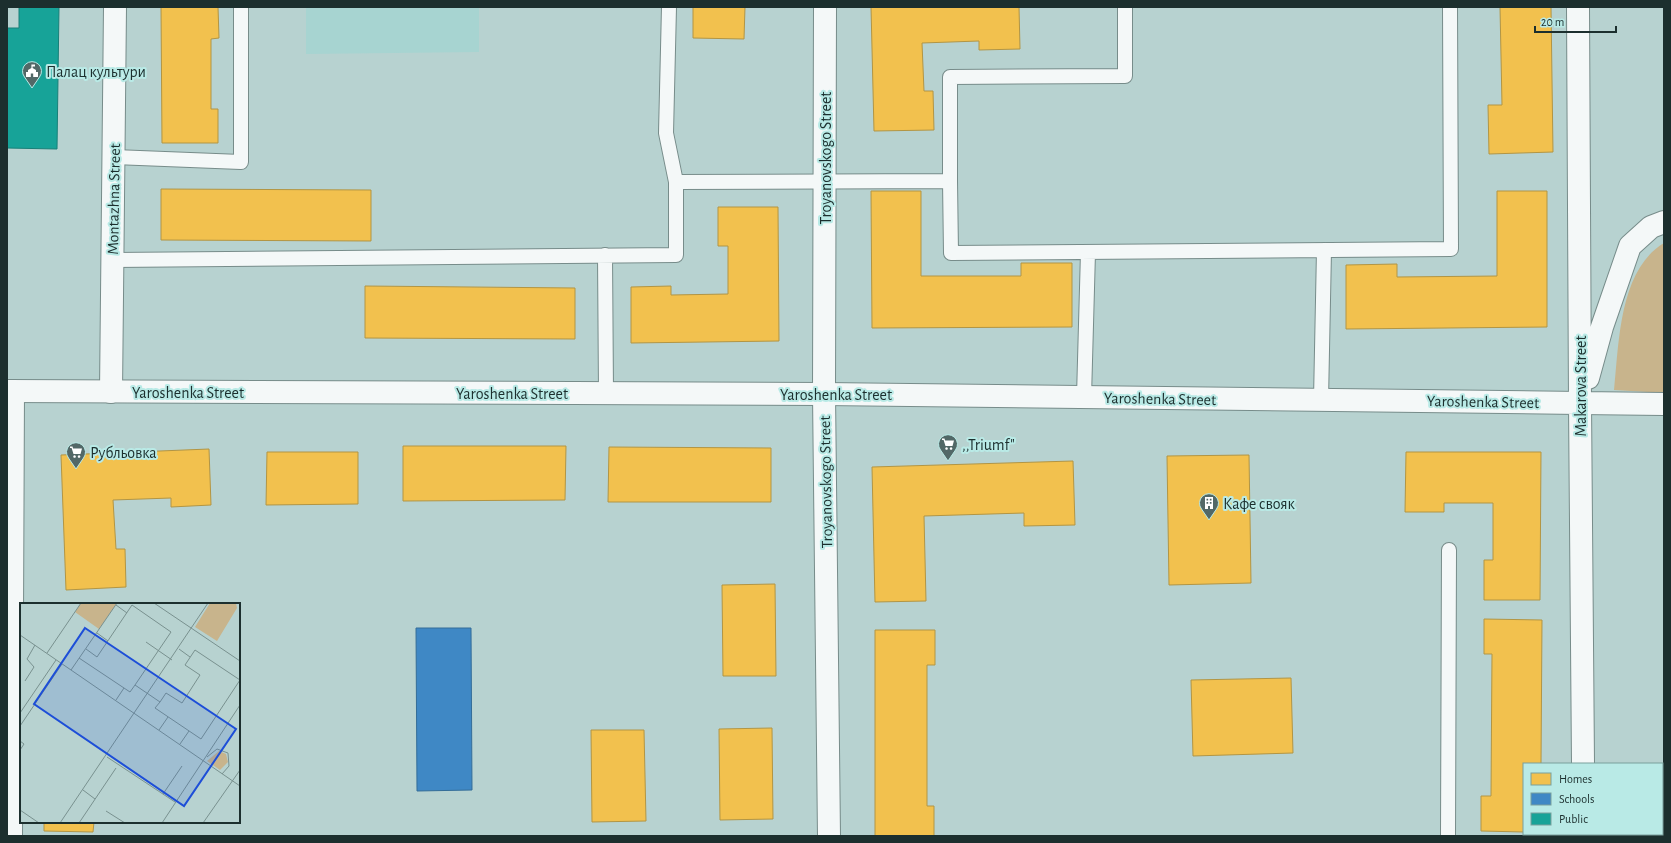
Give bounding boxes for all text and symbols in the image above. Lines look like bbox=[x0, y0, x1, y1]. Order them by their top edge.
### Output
scale bar bbox=[1535, 8, 1616, 34]
text: 20 m bbox=[1541, 16, 1564, 28]
public building icon: Палац культури bbox=[21, 60, 43, 88]
place label: Палац культури bbox=[46, 64, 146, 81]
street label: Troyanovskogo Street bbox=[818, 92, 835, 224]
street label: Montazhna Street bbox=[105, 143, 123, 255]
street label: Makarova Street bbox=[1573, 335, 1589, 437]
street label: Yaroshenka Street bbox=[132, 385, 244, 401]
street label: Yaroshenka Street bbox=[456, 386, 568, 402]
street label: Yaroshenka Street bbox=[780, 387, 892, 403]
street label: Yaroshenka Street bbox=[1104, 390, 1216, 408]
street label: Yaroshenka Street bbox=[1427, 393, 1539, 411]
street label: Troyanovskogo Street bbox=[817, 415, 836, 549]
supermarket icon: ,,Triumf" bbox=[937, 433, 959, 461]
place label: ,,Triumf" bbox=[962, 437, 1015, 453]
supermarket icon: Рубльовка bbox=[65, 441, 87, 469]
place label: Рубльовка bbox=[90, 445, 157, 462]
building icon: Кафе свояк bbox=[1198, 492, 1220, 520]
place label: Кафе свояк bbox=[1223, 496, 1295, 512]
inset map bbox=[20, 603, 240, 823]
legend bbox=[1523, 763, 1663, 835]
text: Homes bbox=[1559, 773, 1592, 785]
text: Schools bbox=[1559, 793, 1594, 805]
text: Public bbox=[1559, 813, 1588, 825]

